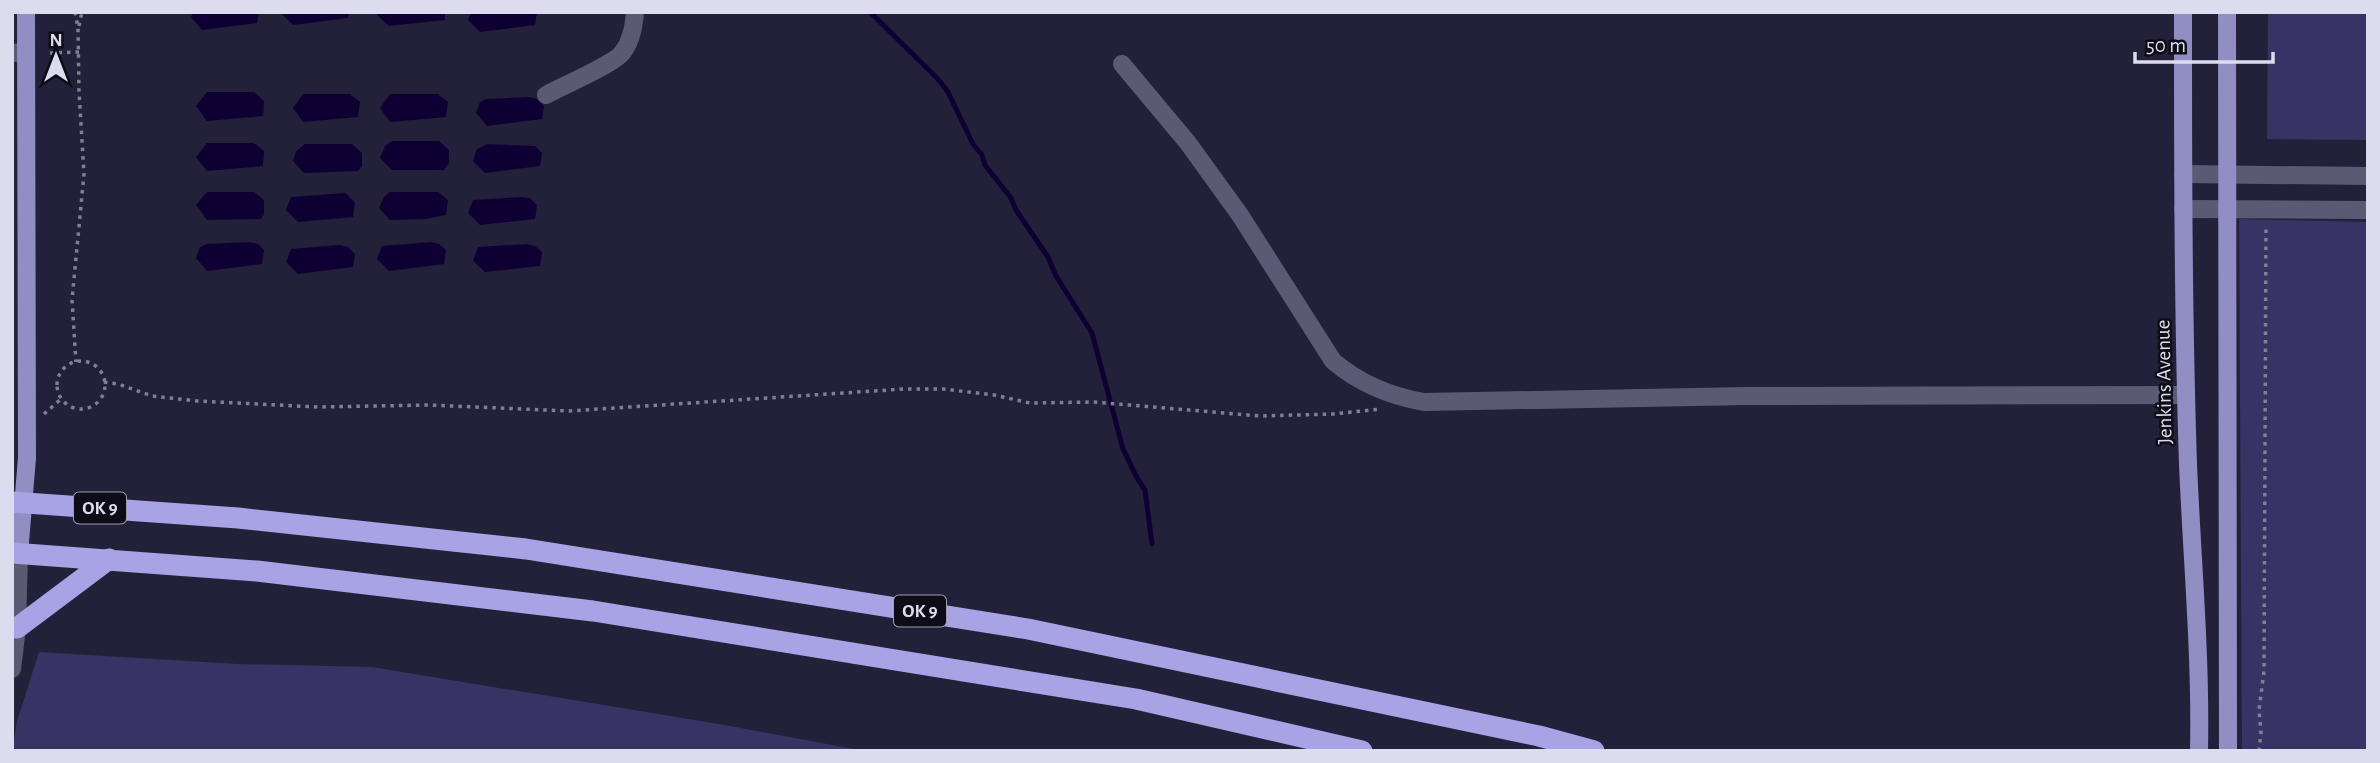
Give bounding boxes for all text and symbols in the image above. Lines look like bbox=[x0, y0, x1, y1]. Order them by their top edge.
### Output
north arrow bbox=[21, 21, 91, 91]
scale bar bbox=[2135, 21, 2273, 65]
text: N bbox=[49, 31, 63, 50]
text: 50 m bbox=[2146, 35, 2186, 56]
street label: Jenkins Avenue bbox=[2152, 320, 2176, 444]
road number: OK 9 bbox=[74, 492, 126, 524]
road number: OK 9 bbox=[894, 596, 946, 626]

